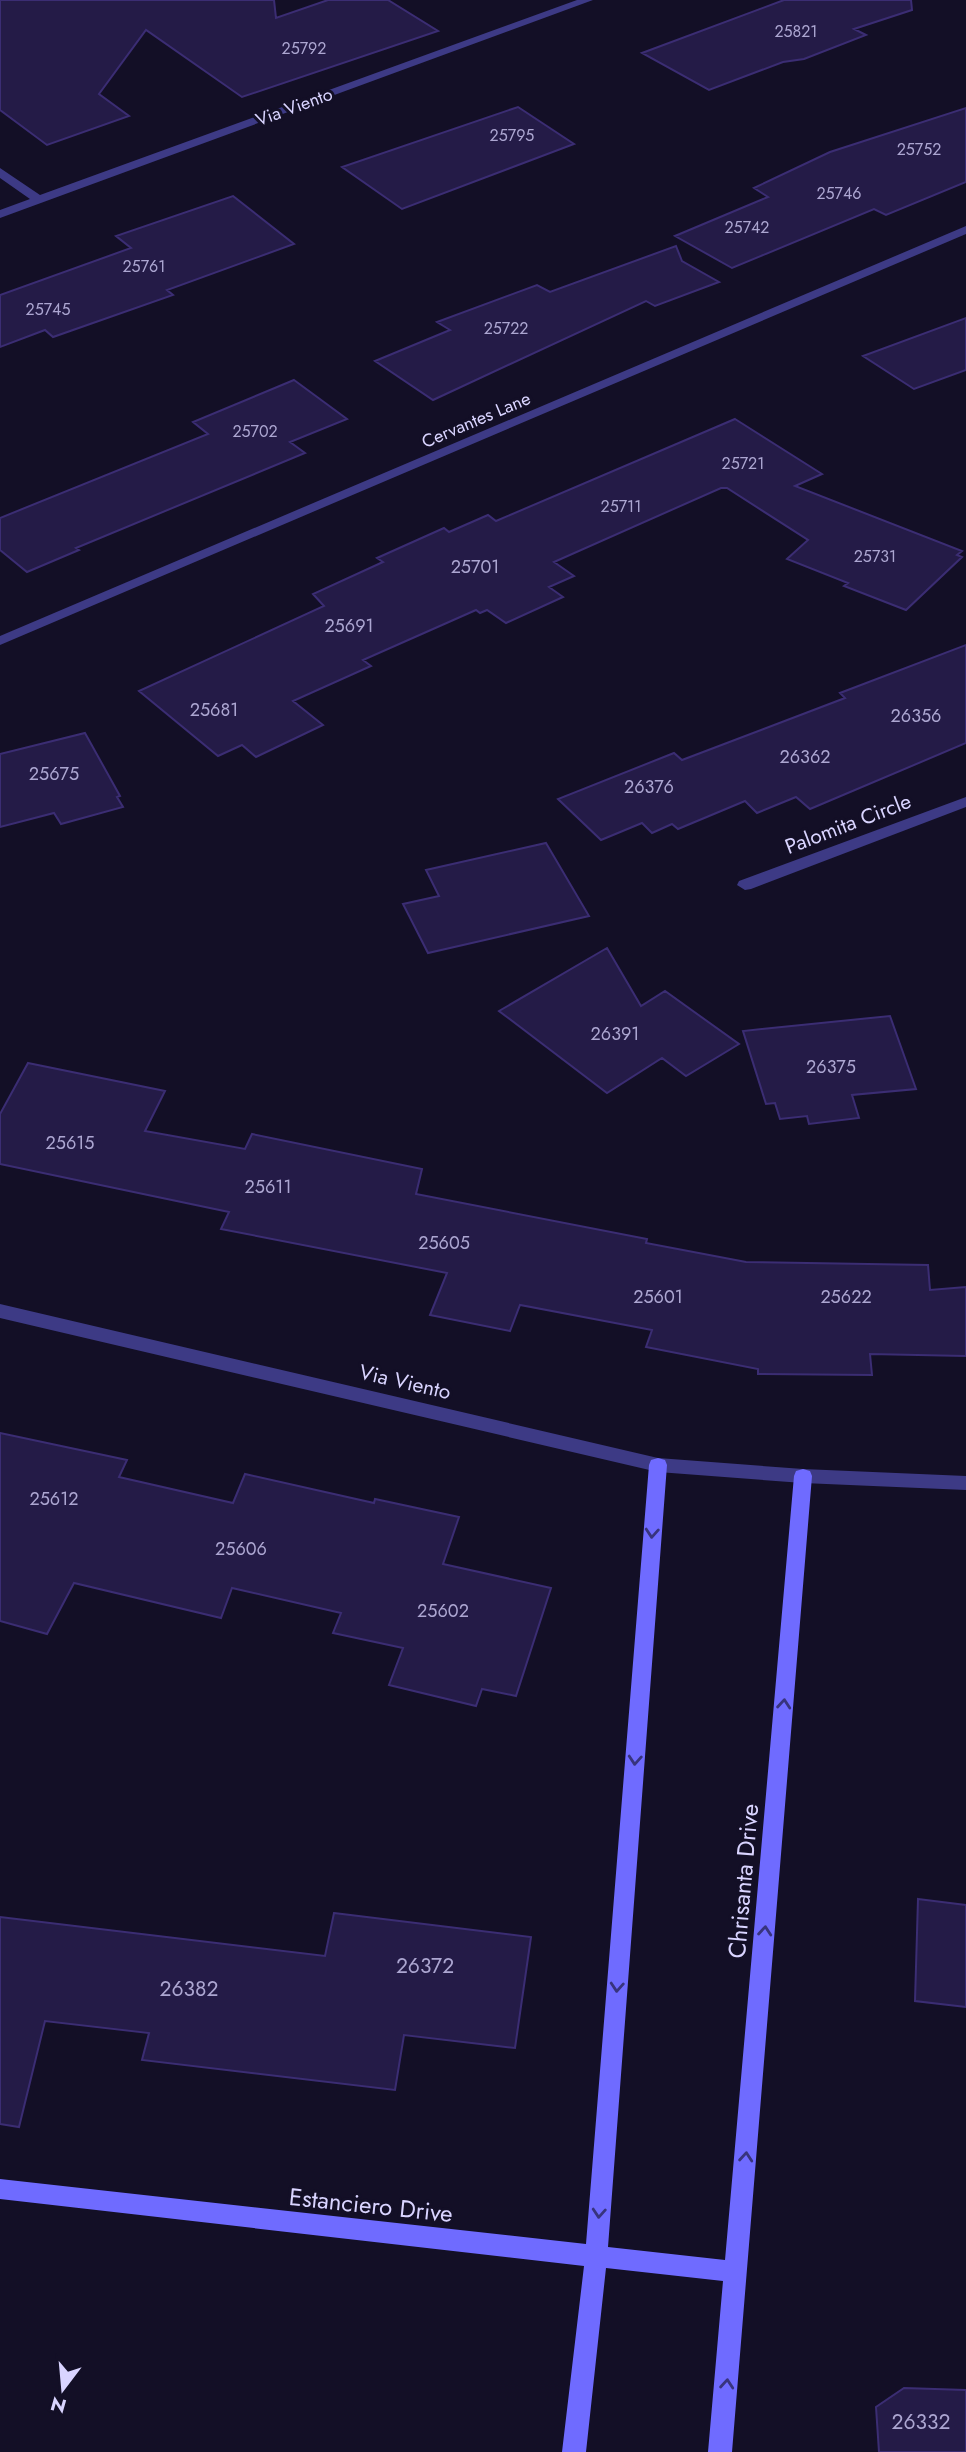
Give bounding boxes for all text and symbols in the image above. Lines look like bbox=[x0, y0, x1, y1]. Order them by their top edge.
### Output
house number: 25821 bbox=[774, 20, 818, 43]
house number: 25792 bbox=[282, 37, 326, 60]
street label: Via Viento bbox=[252, 81, 336, 133]
house number: 25795 bbox=[490, 124, 534, 147]
house number: 25752 bbox=[897, 138, 941, 161]
house number: 25746 bbox=[816, 182, 862, 205]
house number: 25742 bbox=[725, 216, 769, 239]
house number: 25761 bbox=[123, 255, 165, 278]
house number: 25745 bbox=[26, 298, 70, 321]
house number: 25722 bbox=[484, 317, 528, 340]
street label: Cervantes Lane bbox=[417, 385, 535, 455]
house number: 25702 bbox=[232, 420, 278, 443]
house number: 25721 bbox=[722, 452, 764, 475]
house number: 25711 bbox=[601, 495, 641, 518]
house number: 25731 bbox=[854, 545, 896, 568]
house number: 25701 bbox=[451, 554, 499, 580]
house number: 25691 bbox=[324, 613, 374, 639]
house number: 25681 bbox=[190, 697, 238, 723]
house number: 26356 bbox=[891, 703, 941, 729]
house number: 26362 bbox=[779, 744, 831, 770]
house number: 25675 bbox=[29, 761, 79, 787]
house number: 26376 bbox=[624, 774, 674, 800]
street label: Palomita Circle bbox=[781, 786, 916, 862]
house number: 26391 bbox=[591, 1021, 639, 1047]
house number: 26375 bbox=[806, 1054, 856, 1080]
house number: 25615 bbox=[45, 1130, 95, 1156]
house number: 25611 bbox=[245, 1174, 291, 1200]
house number: 25605 bbox=[418, 1230, 470, 1256]
house number: 25601 bbox=[633, 1284, 683, 1310]
house number: 25622 bbox=[820, 1284, 872, 1310]
street label: Via Viento bbox=[356, 1357, 454, 1407]
house number: 25612 bbox=[29, 1486, 79, 1512]
one-way arrow bbox=[645, 1528, 660, 1539]
house number: 25606 bbox=[215, 1536, 267, 1562]
house number: 25602 bbox=[417, 1598, 469, 1624]
one-way arrow bbox=[776, 1698, 791, 1709]
one-way arrow bbox=[628, 1754, 643, 1765]
street label: Chrisanta Drive bbox=[719, 1802, 767, 1960]
one-way arrow bbox=[757, 1925, 772, 1936]
house number: 26372 bbox=[396, 1951, 454, 1981]
house number: 26382 bbox=[160, 1974, 218, 2004]
one-way arrow bbox=[610, 1981, 625, 1992]
one-way arrow bbox=[738, 2152, 753, 2163]
street label: Estanciero Drive bbox=[287, 2179, 455, 2231]
one-way arrow bbox=[592, 2208, 607, 2219]
north arrow bbox=[28, 2354, 98, 2424]
one-way arrow bbox=[719, 2378, 734, 2390]
text: N bbox=[47, 2390, 69, 2420]
house number: 26332 bbox=[892, 2407, 950, 2437]

